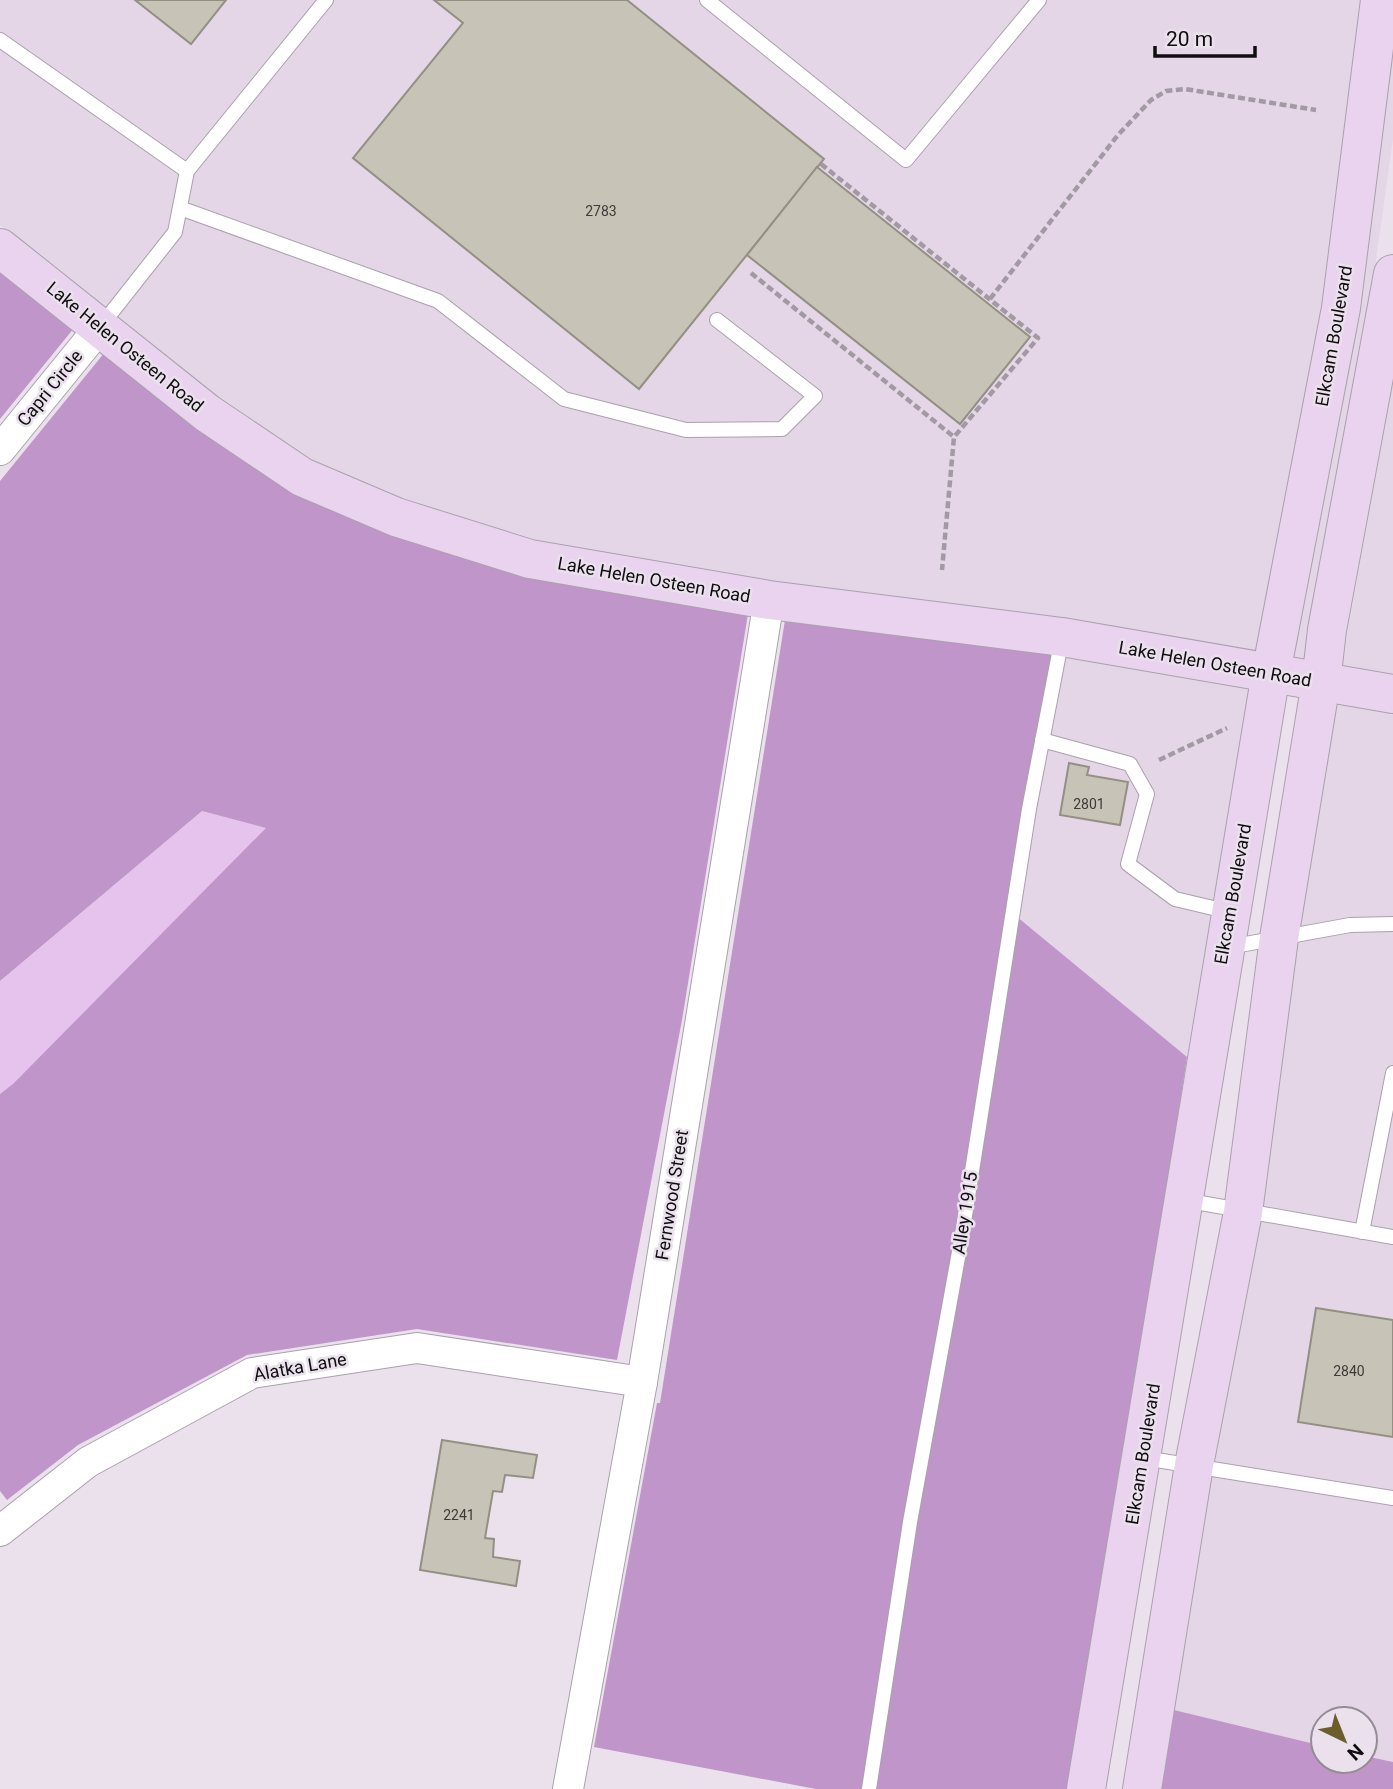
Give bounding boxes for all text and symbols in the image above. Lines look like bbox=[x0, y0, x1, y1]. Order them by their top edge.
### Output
scale bar bbox=[1155, 14, 1255, 58]
text: 20 m bbox=[1166, 27, 1213, 51]
house number: 2783 bbox=[585, 203, 617, 219]
street label: Elkcam Boulevard bbox=[1311, 264, 1356, 408]
street label: Lake Helen Osteen Road bbox=[43, 277, 208, 416]
street label: Capri Circle bbox=[13, 345, 87, 430]
street label: Lake Helen Osteen Road bbox=[556, 552, 752, 607]
street label: Lake Helen Osteen Road bbox=[1117, 636, 1313, 691]
house number: 2801 bbox=[1073, 796, 1105, 812]
street label: Elkcam Boulevard bbox=[1210, 822, 1255, 966]
street label: Fernwood Street bbox=[651, 1128, 692, 1262]
street label: Alley 1915 bbox=[948, 1170, 981, 1256]
street label: Alatka Lane bbox=[252, 1348, 348, 1385]
house number: 2840 bbox=[1333, 1363, 1365, 1379]
street label: Elkcam Boulevard bbox=[1121, 1382, 1164, 1526]
house number: 2241 bbox=[443, 1507, 475, 1523]
north arrow bbox=[1309, 1705, 1379, 1775]
text: N bbox=[1343, 1739, 1368, 1765]

